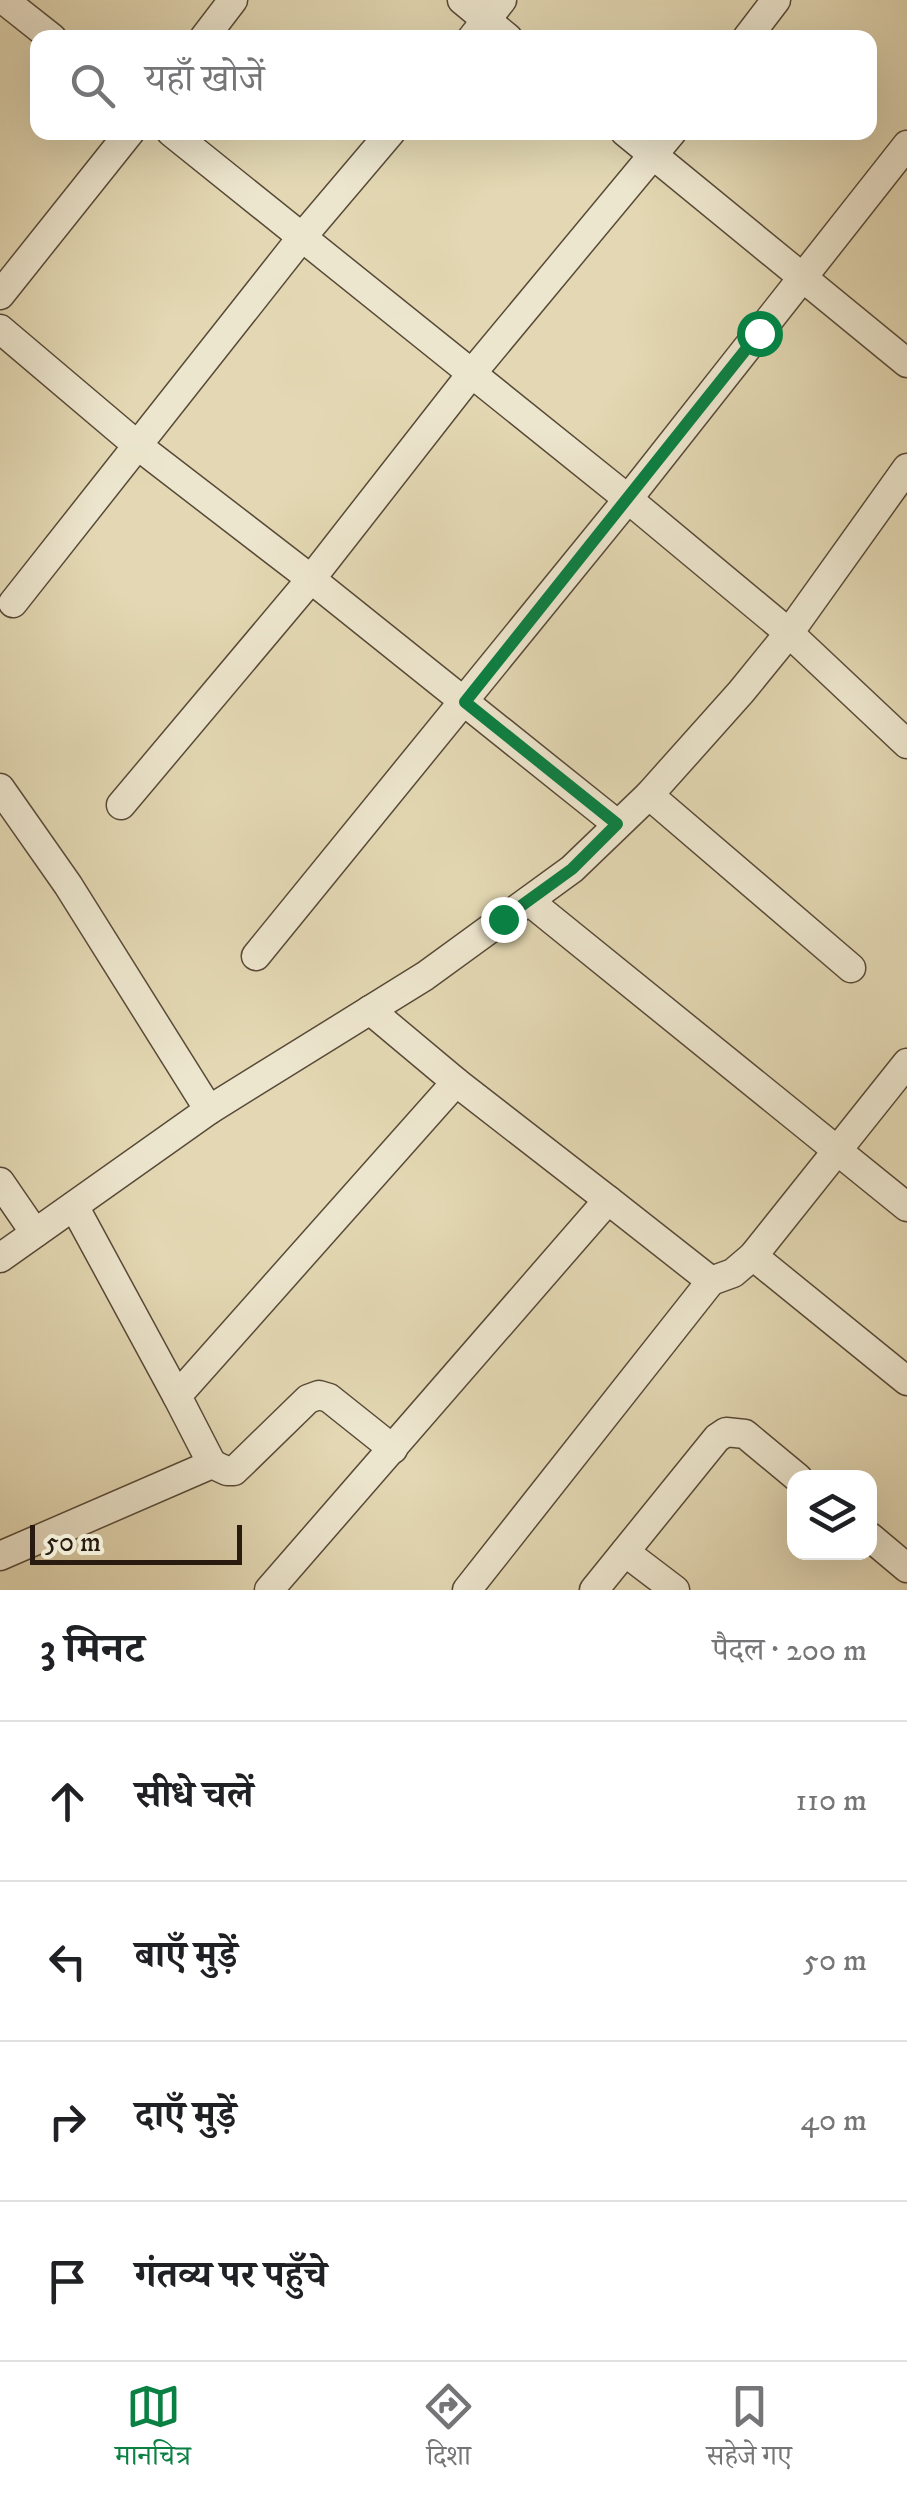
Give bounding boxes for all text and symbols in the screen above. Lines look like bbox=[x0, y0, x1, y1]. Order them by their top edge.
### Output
search box bbox=[30, 30, 877, 140]
text: यहाँ खोजें bbox=[145, 56, 264, 104]
icon: search bbox=[65, 58, 120, 113]
route start bbox=[737, 311, 783, 357]
route end bbox=[481, 897, 527, 943]
map controls bbox=[787, 1470, 877, 1560]
button: layers bbox=[787, 1470, 877, 1560]
scale bar bbox=[30, 1520, 242, 1564]
text: 50 m bbox=[45, 1525, 101, 1560]
text: 3 मिनट bbox=[40, 1624, 144, 1676]
text: पैदल · 200 m bbox=[712, 1631, 867, 1671]
text: सीधे चलें bbox=[135, 1772, 253, 1820]
icon: ahead bbox=[40, 1774, 95, 1829]
text: 110 m bbox=[795, 1781, 867, 1821]
text: बाएँ मुड़ें bbox=[135, 1932, 237, 1980]
icon: left bbox=[40, 1934, 95, 1989]
text: 50 m bbox=[803, 1941, 867, 1981]
text: दाएँ मुड़ें bbox=[135, 2092, 236, 2140]
icon: right bbox=[40, 2094, 95, 2149]
text: 40 m bbox=[800, 2101, 867, 2141]
text: गंतव्य पर पहुँचे bbox=[135, 2252, 327, 2300]
icon: arrive bbox=[40, 2254, 95, 2309]
tab: मानचित्र bbox=[115, 2379, 191, 2483]
tab: दिशा bbox=[421, 2379, 476, 2483]
tab: सहेजे गए bbox=[706, 2379, 792, 2483]

